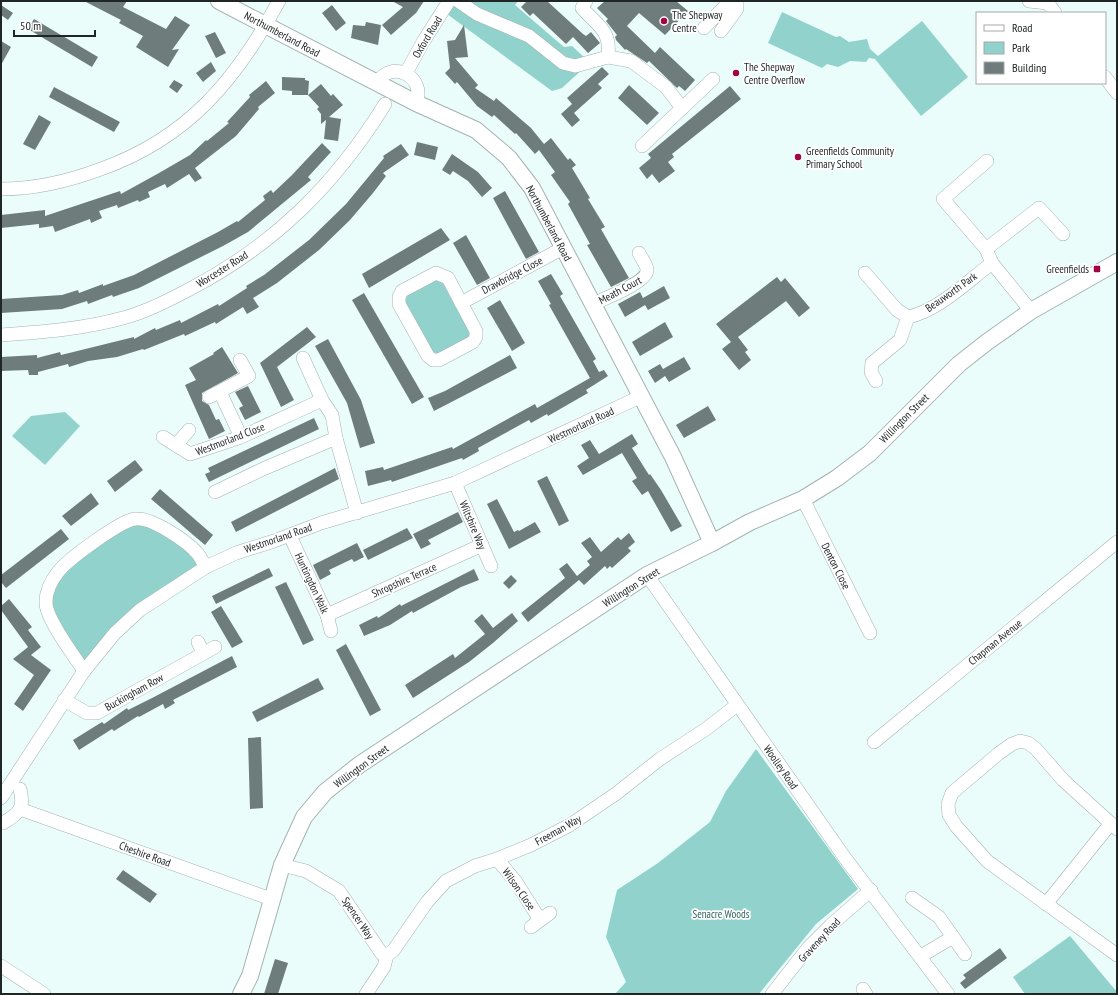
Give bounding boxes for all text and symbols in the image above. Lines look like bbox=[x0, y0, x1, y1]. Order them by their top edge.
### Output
street label: Northumberland Road bbox=[242, 8, 322, 60]
place label: The Shepway Centre bbox=[672, 8, 723, 35]
scale bar bbox=[14, 12, 95, 38]
legend bbox=[976, 12, 1106, 84]
street label: Oxford Road bbox=[409, 13, 445, 61]
marker: The Shepway Centre bbox=[659, 16, 669, 26]
text: 50 m bbox=[20, 18, 41, 33]
text: Road bbox=[1012, 20, 1032, 35]
text: Park bbox=[1012, 40, 1030, 55]
place label: The Shepway Centre Overflow bbox=[744, 60, 806, 87]
text: Building bbox=[1012, 60, 1047, 75]
marker: The Shepway Centre Overflow bbox=[731, 68, 741, 78]
place label: Greenfields Community Primary School bbox=[806, 144, 895, 171]
marker: Greenfields Community Primary School bbox=[793, 152, 803, 162]
street label: Northumberland Road bbox=[523, 183, 575, 263]
street label: Worcester Road bbox=[194, 247, 251, 290]
street label: Drawbridge Close bbox=[479, 253, 545, 297]
place label: Greenfields bbox=[1046, 262, 1089, 276]
marker: Greenfields bbox=[1092, 264, 1102, 274]
street label: Beauworth Park bbox=[922, 269, 980, 315]
street label: Meath Court bbox=[596, 273, 644, 307]
street label: Willington Street bbox=[876, 390, 932, 446]
street label: Westmorland Road bbox=[546, 404, 616, 446]
street label: Westmorland Close bbox=[194, 419, 267, 459]
street label: Wiltshire Way bbox=[456, 499, 490, 552]
street label: Westmorland Road bbox=[242, 520, 314, 556]
street label: Denton Close bbox=[818, 540, 854, 592]
street label: Huntingdon Walk bbox=[292, 550, 332, 616]
street label: Shropshire Terrace bbox=[369, 559, 439, 601]
street label: Willington Street bbox=[600, 564, 662, 610]
street label: Chapman Avenue bbox=[965, 616, 1025, 668]
street label: Buckingham Row bbox=[102, 670, 166, 714]
street label: Willington Street bbox=[331, 741, 391, 791]
street label: Woolley Road bbox=[761, 742, 801, 792]
street label: Freeman Way bbox=[532, 811, 584, 848]
street label: Cheshire Road bbox=[117, 838, 173, 870]
street label: Wilson Close bbox=[499, 865, 539, 913]
street label: Spencer Way bbox=[339, 894, 378, 942]
park label: Senacre Woods bbox=[692, 907, 750, 921]
street label: Graveney Road bbox=[795, 915, 843, 965]

